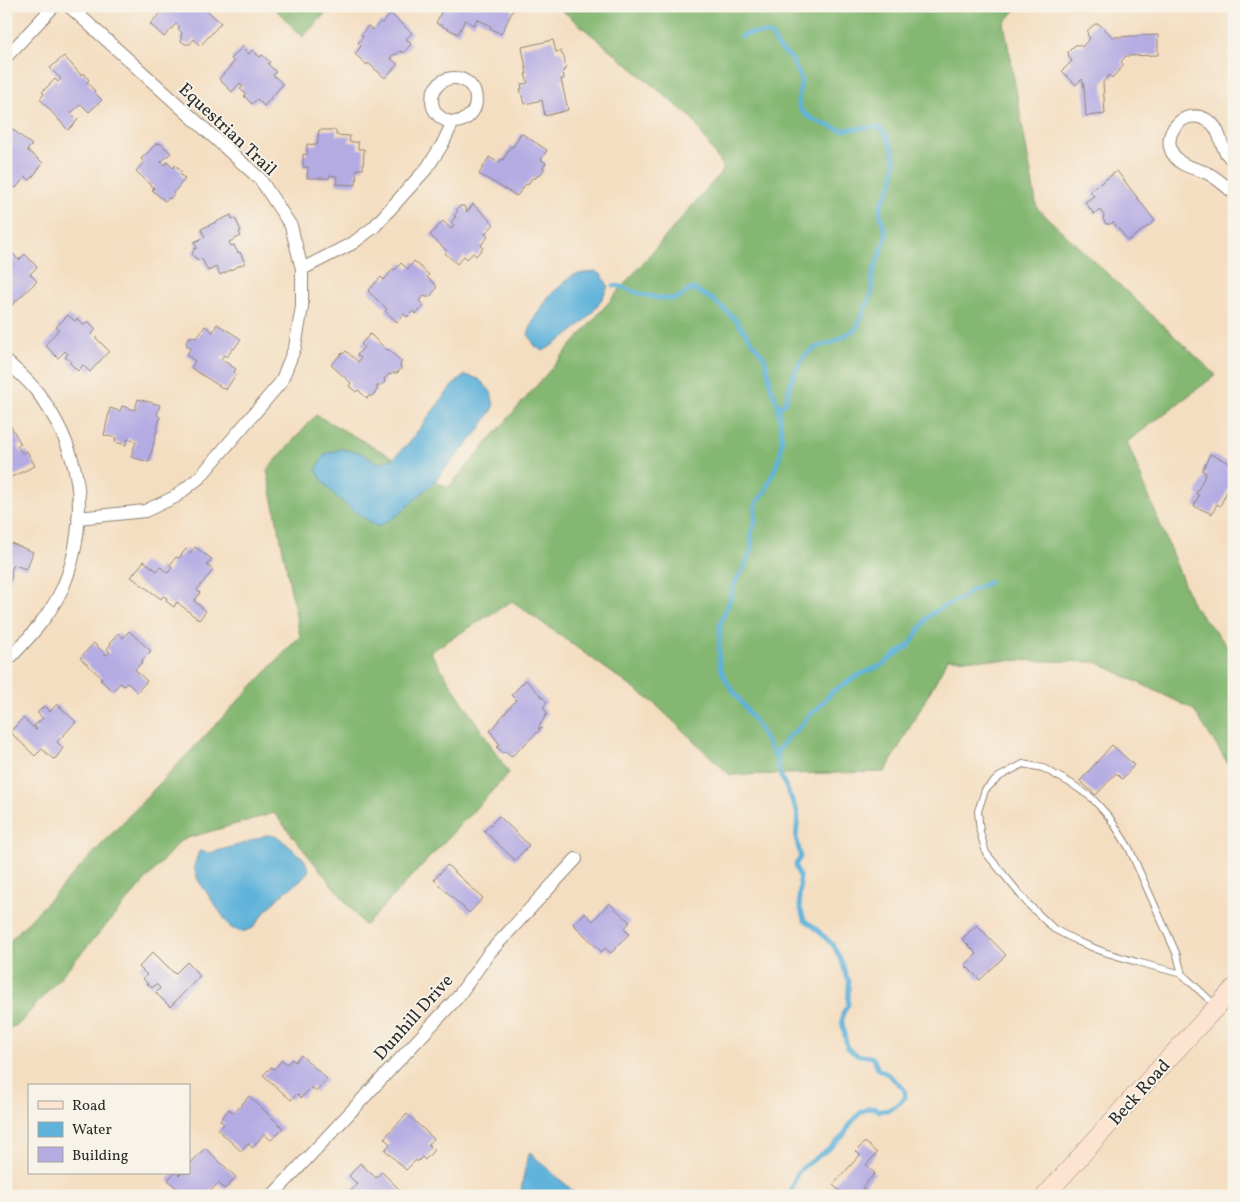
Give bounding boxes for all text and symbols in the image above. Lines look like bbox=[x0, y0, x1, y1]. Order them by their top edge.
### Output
street label: Equestrian Trail bbox=[172, 78, 282, 182]
street label: Dunhill Drive bbox=[369, 969, 460, 1067]
street label: Beck Road bbox=[1104, 1054, 1177, 1132]
legend bbox=[28, 1084, 190, 1174]
text: Road bbox=[72, 1096, 106, 1117]
text: Water bbox=[72, 1120, 112, 1141]
text: Building bbox=[72, 1146, 129, 1167]

